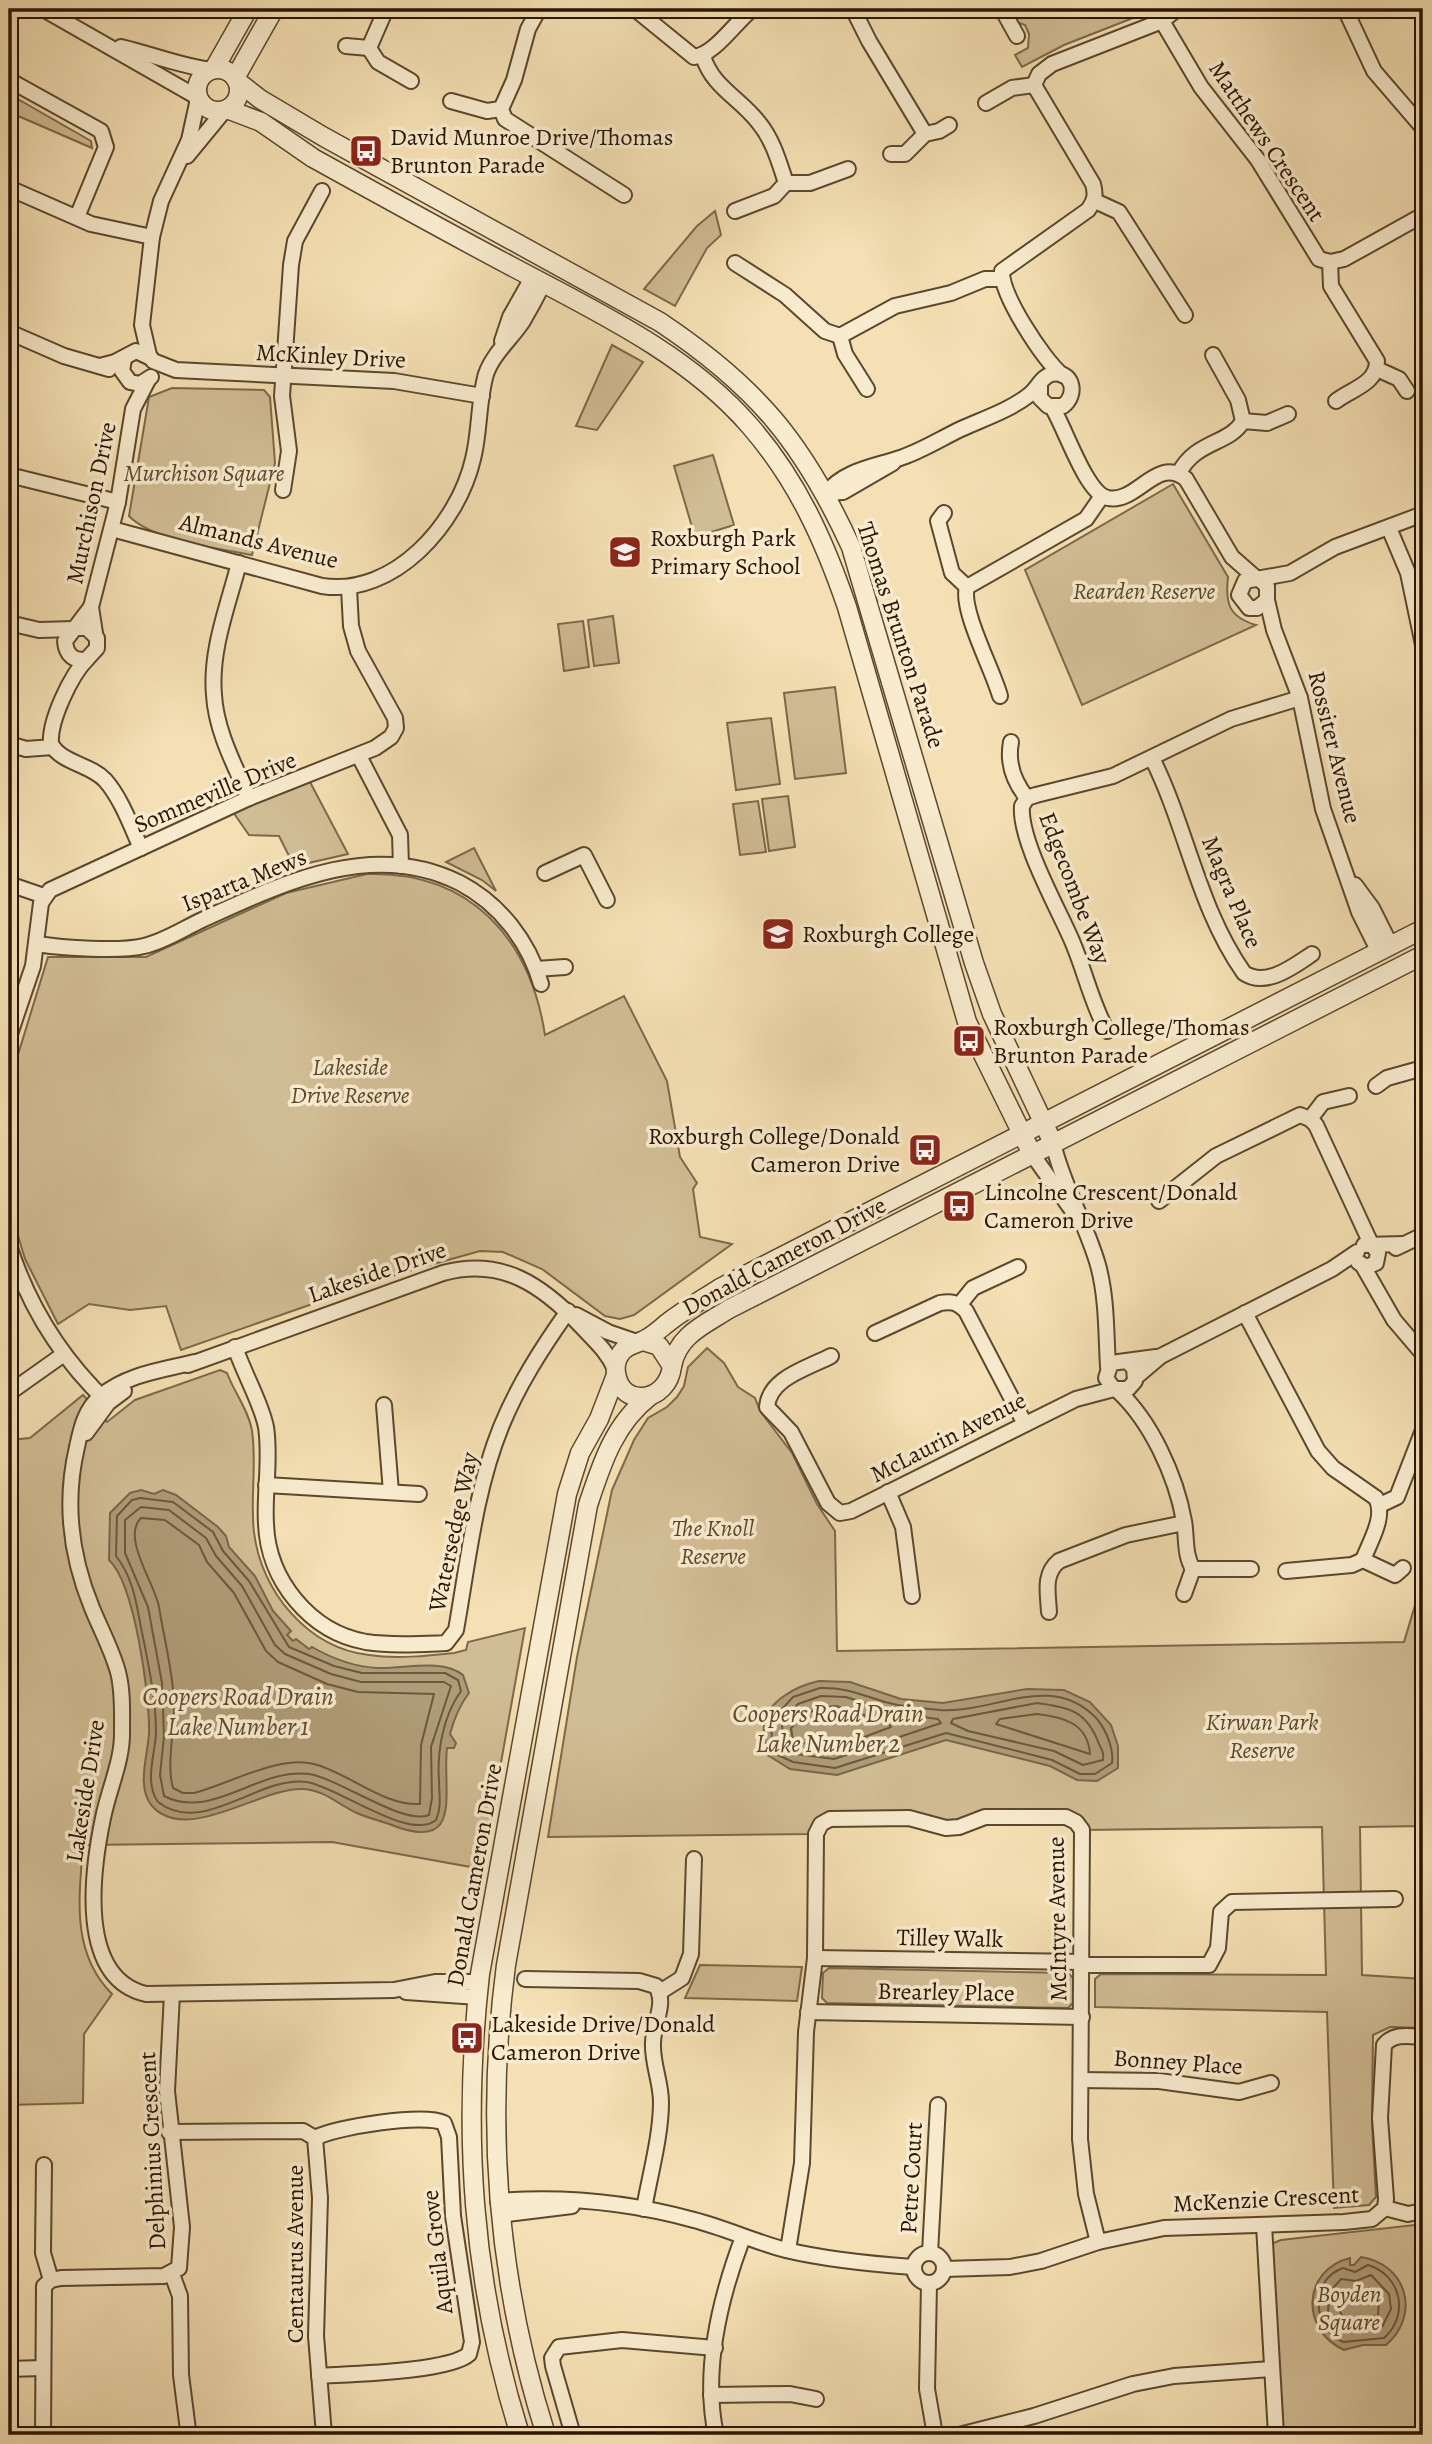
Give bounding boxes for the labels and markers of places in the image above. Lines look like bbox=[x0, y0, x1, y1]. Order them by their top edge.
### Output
place label: David Munroe Drive/Thomas Brunton Parade bbox=[390, 121, 673, 181]
bus stop icon: David Munroe Drive/Thomas Brunton Parade bbox=[347, 132, 385, 170]
place label: Roxburgh Park Primary School bbox=[650, 522, 800, 582]
school or university icon: Roxburgh Park Primary School bbox=[606, 533, 644, 571]
school or university icon: Roxburgh College bbox=[759, 915, 797, 953]
place label: Roxburgh College bbox=[802, 918, 974, 950]
place label: Roxburgh College/Thomas Brunton Parade bbox=[993, 1011, 1250, 1071]
bus stop icon: Roxburgh College/Thomas Brunton Parade bbox=[950, 1022, 988, 1060]
place label: Roxburgh College/Donald Cameron Drive bbox=[648, 1120, 900, 1180]
bus stop icon: Roxburgh College/Donald Cameron Drive bbox=[906, 1131, 944, 1169]
place label: Lincolne Crescent/Donald Cameron Drive bbox=[984, 1176, 1238, 1236]
bus stop icon: Lincolne Crescent/Donald Cameron Drive bbox=[940, 1187, 978, 1225]
place label: Lakeside Drive/Donald Cameron Drive bbox=[491, 2008, 715, 2068]
bus stop icon: Lakeside Drive/Donald Cameron Drive bbox=[448, 2019, 486, 2057]

